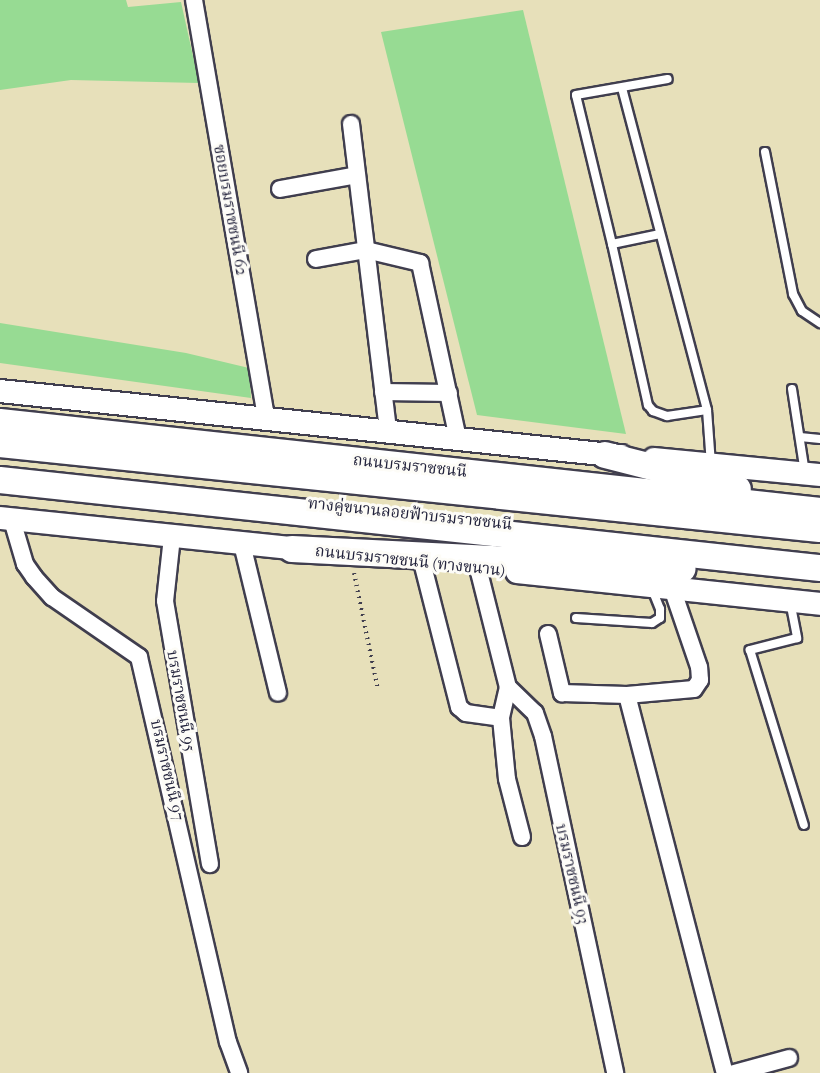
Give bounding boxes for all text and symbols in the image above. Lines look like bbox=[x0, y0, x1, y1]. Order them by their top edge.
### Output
street label: ซอยบรมราชชนนี 62 bbox=[209, 143, 251, 277]
street label: ถนนบรมราชชนนี bbox=[352, 450, 468, 482]
street label: ทางคู่ขนานลอยฟ้าบรมราชชนนี bbox=[307, 494, 513, 534]
street label: ถนนบรมราชชนนี (ทางขนาน) bbox=[314, 541, 506, 581]
street label: บรมราชชนนี 95 bbox=[163, 649, 199, 753]
street label: บรมราชชนนี 97 bbox=[146, 717, 188, 823]
street label: บรมราชชนนี 93 bbox=[551, 822, 593, 926]

